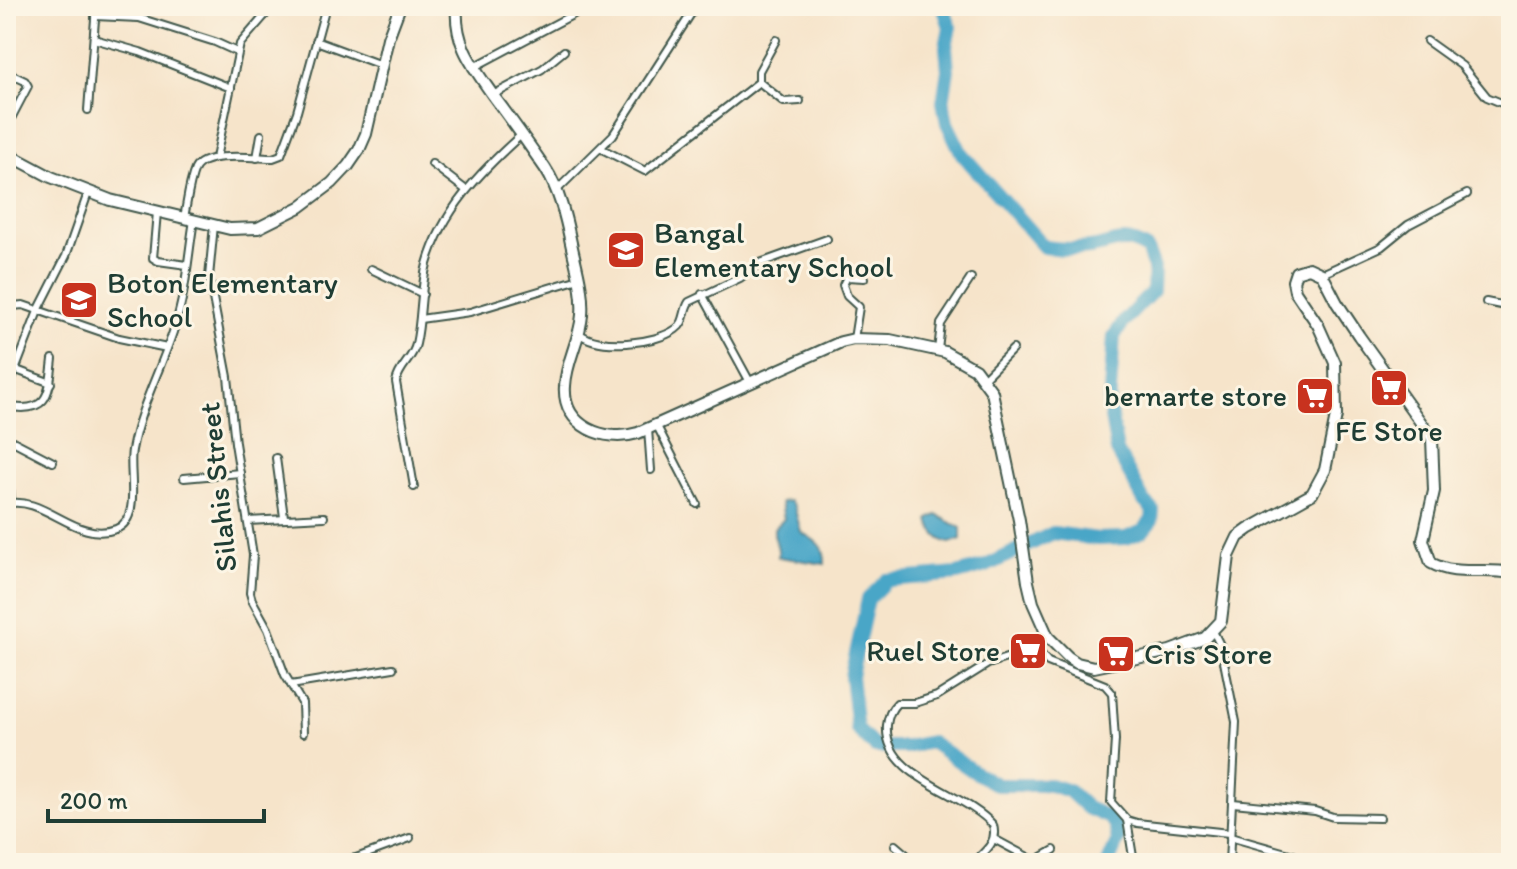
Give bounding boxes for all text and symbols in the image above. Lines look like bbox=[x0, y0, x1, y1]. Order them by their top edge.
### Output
place label: Bangal Elementary School bbox=[654, 214, 894, 285]
school or university icon: Bangal Elementary School bbox=[605, 229, 647, 271]
place label: Boton Elementary School bbox=[107, 264, 338, 335]
school or university icon: Boton Elementary School bbox=[58, 279, 100, 321]
supermarket icon: FE Store bbox=[1368, 367, 1410, 409]
supermarket icon: bernarte store bbox=[1294, 375, 1336, 417]
place label: bernarte store bbox=[1104, 377, 1287, 414]
street label: Silahis Street bbox=[190, 400, 245, 574]
place label: FE Store bbox=[1335, 412, 1443, 449]
supermarket icon: Ruel Store bbox=[1007, 630, 1049, 672]
place label: Ruel Store bbox=[866, 632, 1000, 669]
supermarket icon: Cris Store bbox=[1095, 633, 1137, 675]
place label: Cris Store bbox=[1144, 635, 1272, 672]
scale bar bbox=[48, 773, 264, 823]
text: 200 m bbox=[60, 786, 128, 815]

